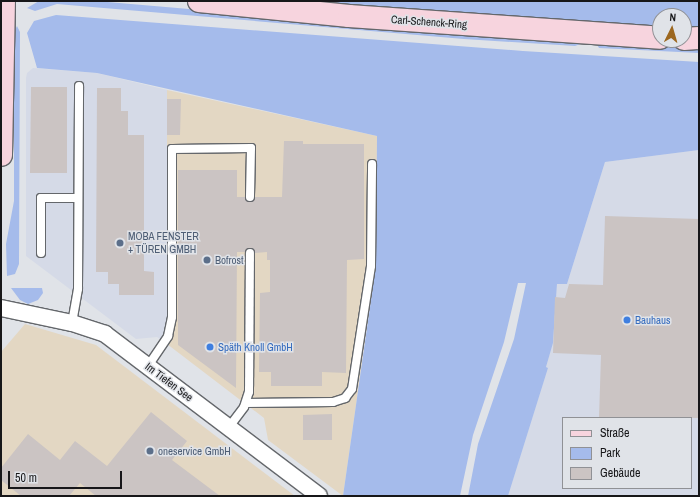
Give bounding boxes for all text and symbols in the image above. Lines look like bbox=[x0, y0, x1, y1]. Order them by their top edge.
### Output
north arrow bbox=[652, 8, 692, 48]
text: N bbox=[669, 10, 677, 24]
street label: Carl-Schenck-Ring bbox=[391, 13, 467, 31]
place label: MOBA FENSTER + TÜREN GMBH bbox=[128, 230, 199, 256]
marker: MOBA FENSTER + TÜREN GMBH bbox=[115, 238, 125, 248]
place label: Bofrost bbox=[215, 253, 244, 267]
marker: Bofrost bbox=[202, 255, 212, 265]
place label: Bauhaus bbox=[635, 313, 671, 327]
marker: Bauhaus bbox=[622, 315, 632, 325]
place label: Späth Knoll GmbH bbox=[218, 340, 293, 354]
marker: Späth Knoll GmbH bbox=[205, 342, 215, 352]
street label: Im Tiefen See bbox=[142, 360, 196, 404]
legend bbox=[562, 417, 692, 489]
text: Straße bbox=[600, 425, 630, 441]
place label: oneservice GmbH bbox=[158, 444, 231, 458]
text: Park bbox=[600, 445, 620, 461]
marker: oneservice GmbH bbox=[145, 446, 155, 456]
scale bar bbox=[10, 463, 124, 489]
text: Gebäude bbox=[600, 465, 641, 481]
text: 50 m bbox=[15, 470, 37, 486]

